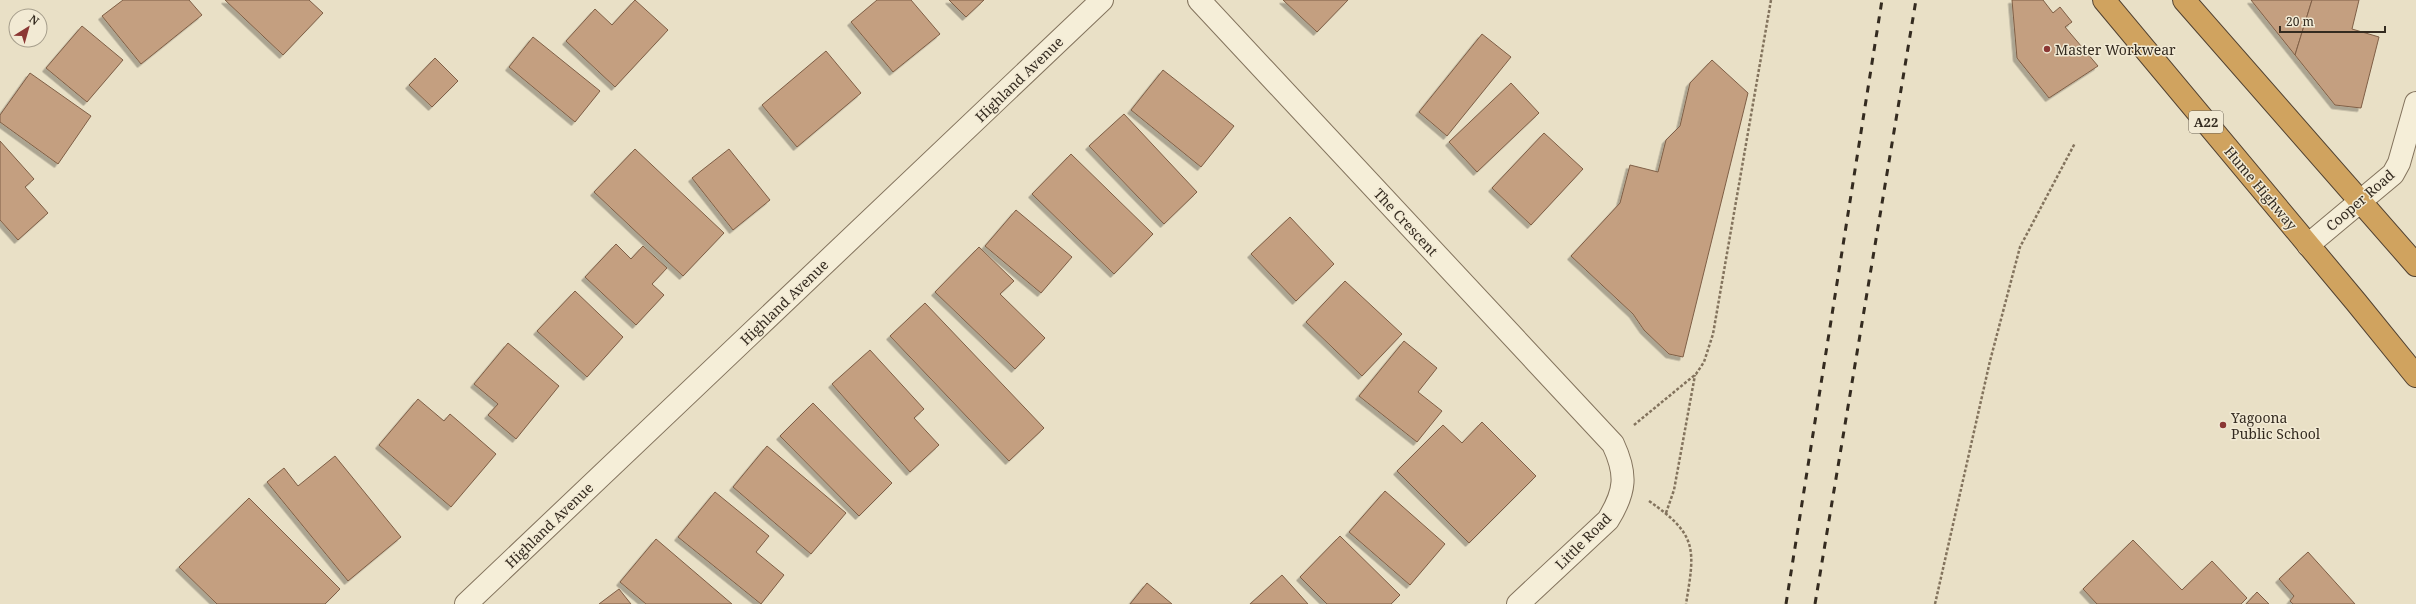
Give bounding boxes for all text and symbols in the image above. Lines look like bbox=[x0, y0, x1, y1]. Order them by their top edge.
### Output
north arrow bbox=[8, 8, 48, 48]
scale bar bbox=[2280, 8, 2385, 34]
text: N bbox=[26, 11, 43, 28]
text: 20 m bbox=[2286, 13, 2314, 30]
street label: Highland Avenue bbox=[971, 32, 1067, 126]
place label: Master Workwear bbox=[2055, 40, 2176, 59]
marker: Master Workwear bbox=[2042, 44, 2052, 54]
road number: A22 bbox=[2189, 111, 2223, 133]
street label: Hume Highway bbox=[2220, 142, 2302, 234]
street label: Cooper Road bbox=[2322, 165, 2399, 235]
street label: The Crescent bbox=[1370, 184, 1442, 260]
street label: Highland Avenue bbox=[736, 255, 832, 349]
place label: Yagoona Public School bbox=[2230, 408, 2321, 443]
marker: Yagoona Public School bbox=[2218, 420, 2228, 430]
street label: Highland Avenue bbox=[501, 478, 597, 572]
street label: Little Road bbox=[1551, 508, 1616, 573]

